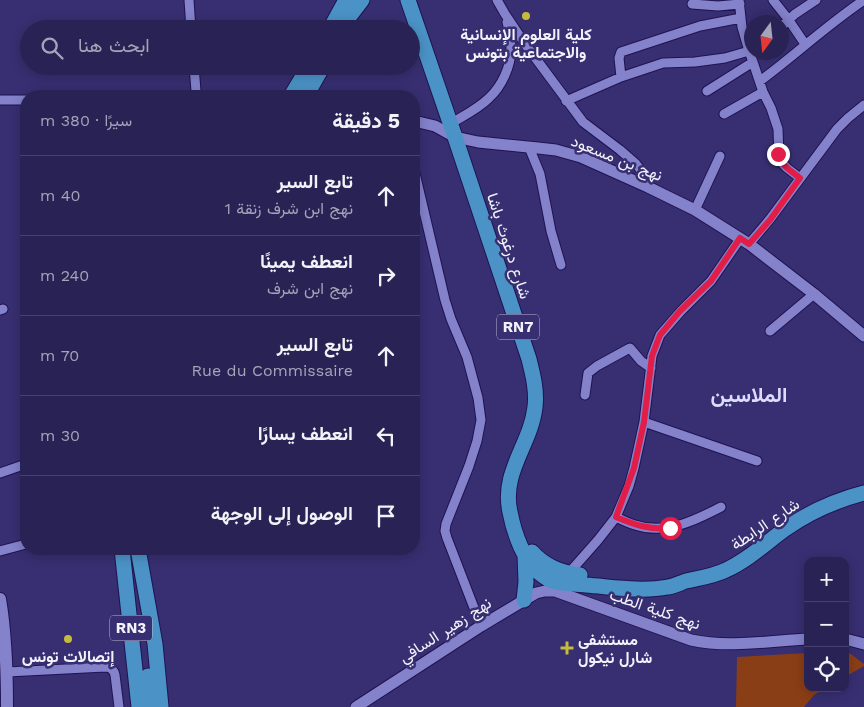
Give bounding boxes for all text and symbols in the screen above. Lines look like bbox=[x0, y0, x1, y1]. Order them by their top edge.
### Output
marker: كلية العلوم الإنسانية والاجتماعية بتونس bbox=[520, 10, 532, 22]
north arrow bbox=[744, 15, 789, 60]
search box bbox=[20, 20, 420, 75]
place label: كلية العلوم الإنسانية والاجتماعية بتونس bbox=[460, 25, 592, 63]
icon: search bbox=[38, 34, 66, 62]
text: ابحث هنا bbox=[78, 34, 150, 57]
text: 5 دقيقة bbox=[332, 108, 400, 133]
text: سيرًا · 380 m bbox=[40, 111, 132, 130]
street label: نهج بن مسعود bbox=[568, 131, 665, 187]
route end bbox=[767, 143, 790, 166]
text: تابع السير bbox=[277, 170, 353, 193]
icon: ahead bbox=[372, 182, 400, 210]
text: 40 m bbox=[40, 186, 80, 205]
street label: شارع درغوث باشا bbox=[481, 191, 535, 302]
text: نهج ابن شرف زنقة 1 bbox=[225, 199, 353, 218]
text: انعطف يمينًا bbox=[260, 250, 353, 273]
icon: right bbox=[372, 262, 400, 290]
text: 240 m bbox=[40, 266, 89, 285]
text: نهج ابن شرف bbox=[267, 279, 353, 298]
road number: RN7 bbox=[497, 314, 539, 340]
text: تابع السير bbox=[277, 333, 353, 356]
icon: ahead bbox=[372, 342, 400, 370]
text: 70 m bbox=[40, 346, 79, 365]
text: Rue du Commissaire bbox=[192, 361, 353, 380]
district label: الملاسين bbox=[710, 382, 788, 407]
text: انعطف يسارًا bbox=[258, 422, 353, 445]
icon: left bbox=[372, 422, 400, 450]
text: 30 m bbox=[40, 426, 80, 445]
street label: شارع الرابطة bbox=[727, 494, 804, 556]
text: الوصول إلى الوجهة bbox=[211, 502, 353, 525]
icon: arrive bbox=[372, 502, 400, 530]
route start bbox=[659, 517, 682, 540]
map controls bbox=[804, 557, 849, 692]
button: + bbox=[804, 557, 849, 602]
street label: نهج كلية الطب bbox=[606, 585, 703, 635]
street label: نهج زهير السافي bbox=[395, 593, 497, 670]
button: − bbox=[804, 602, 849, 647]
road number: RN3 bbox=[110, 616, 152, 640]
place label: مستشفى شارل نيكول bbox=[578, 630, 652, 668]
marker: إتصالات تونس bbox=[62, 633, 74, 645]
marker: مستشفى شارل نيكول bbox=[560, 641, 574, 655]
place label: إتصالات تونس bbox=[22, 647, 114, 667]
button: locate bbox=[804, 647, 849, 692]

